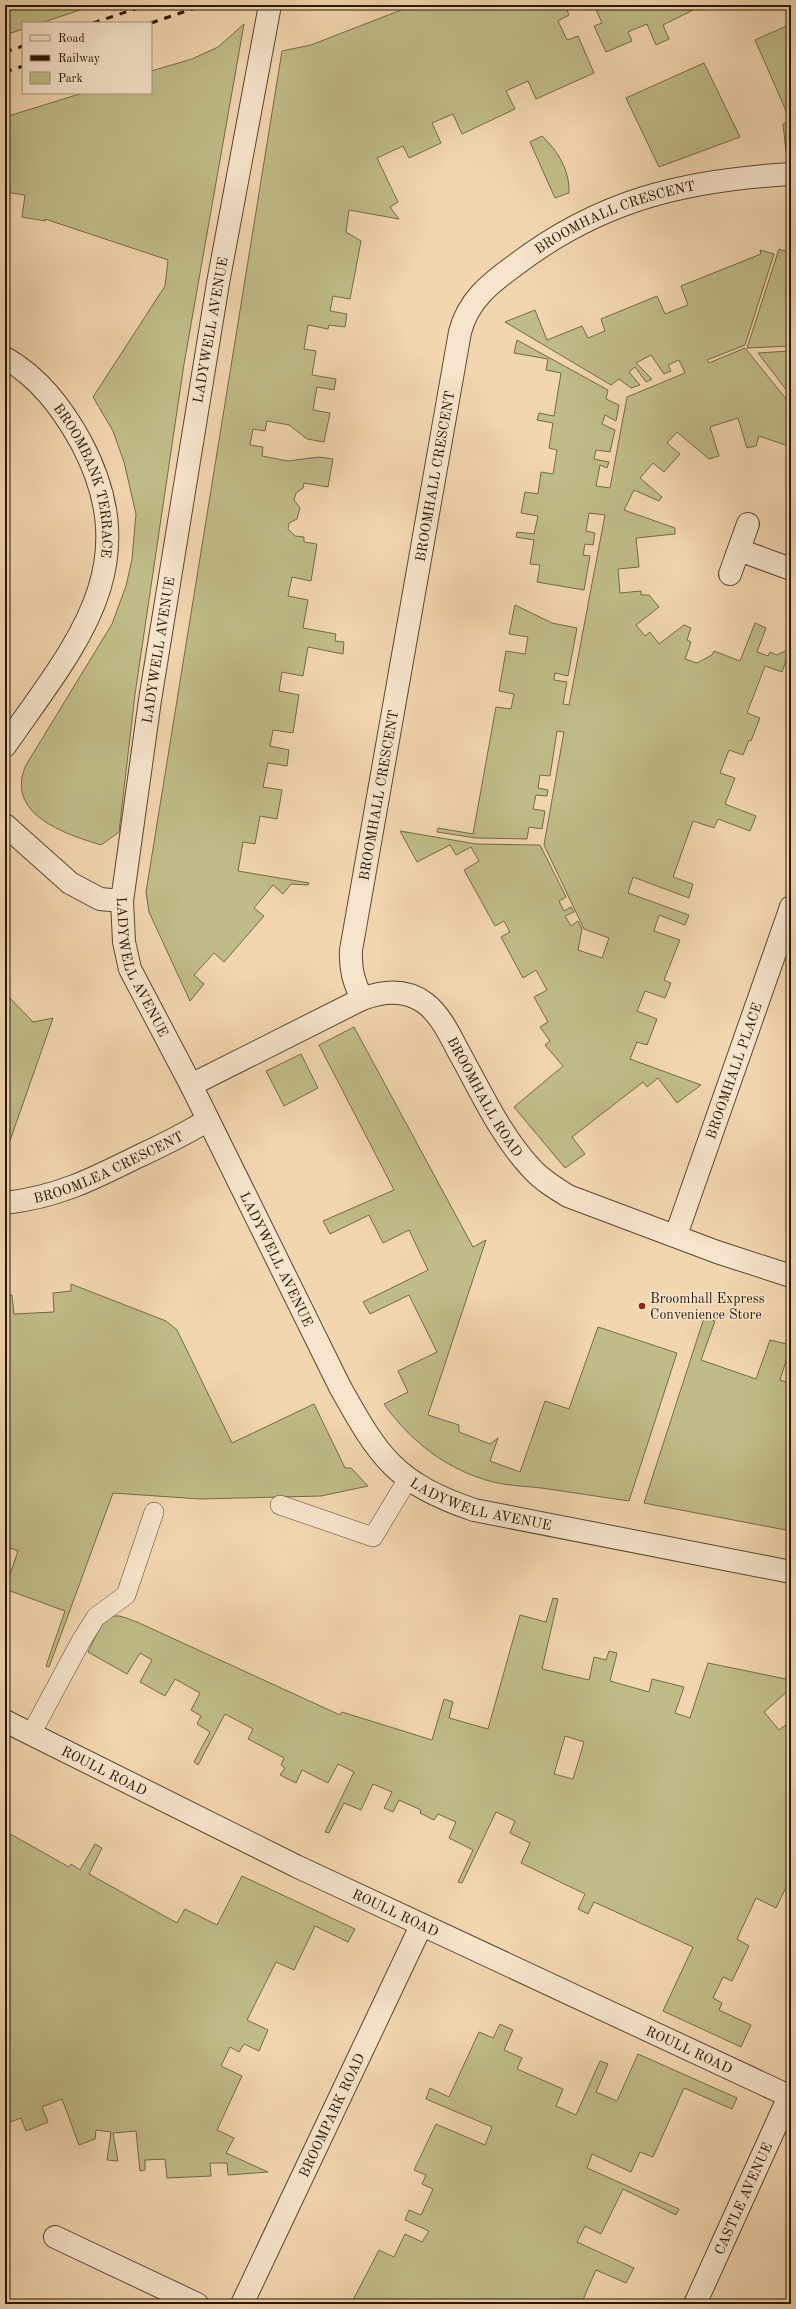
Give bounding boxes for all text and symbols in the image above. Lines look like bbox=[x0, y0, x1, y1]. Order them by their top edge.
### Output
legend bbox=[22, 22, 152, 94]
text: Road bbox=[58, 33, 85, 45]
text: Railway bbox=[58, 53, 101, 65]
text: Park bbox=[58, 73, 83, 85]
street label: BROOMHALL CRESCENT bbox=[532, 179, 696, 257]
street label: LADYWELL AVENUE bbox=[191, 256, 231, 404]
street label: BROOMHALL CRESCENT bbox=[414, 390, 457, 563]
street label: BROOMBANK TERRACE bbox=[51, 401, 113, 559]
street label: LADYWELL AVENUE bbox=[140, 576, 177, 724]
street label: BROOMHALL CRESCENT bbox=[357, 709, 401, 882]
street label: LADYWELL AVENUE bbox=[114, 896, 170, 1039]
street label: BROOMHALL PLACE bbox=[704, 1001, 765, 1141]
street label: BROOMHALL ROAD bbox=[444, 1035, 525, 1160]
street label: BROOMLEA CRESCENT bbox=[32, 1129, 186, 1206]
street label: LADYWELL AVENUE bbox=[237, 1190, 315, 1329]
place label: Broomhall Express Convenience Store bbox=[650, 1292, 765, 1322]
marker: Broomhall Express Convenience Store bbox=[637, 1301, 647, 1311]
street label: LADYWELL AVENUE bbox=[407, 1476, 553, 1533]
street label: ROULL ROAD bbox=[59, 1744, 149, 1799]
street label: ROULL ROAD bbox=[350, 1887, 441, 1940]
street label: ROULL ROAD bbox=[643, 2024, 734, 2077]
street label: BROOMPARK ROAD bbox=[297, 2051, 368, 2180]
street label: CASTLE AVENUE bbox=[712, 2141, 775, 2257]

